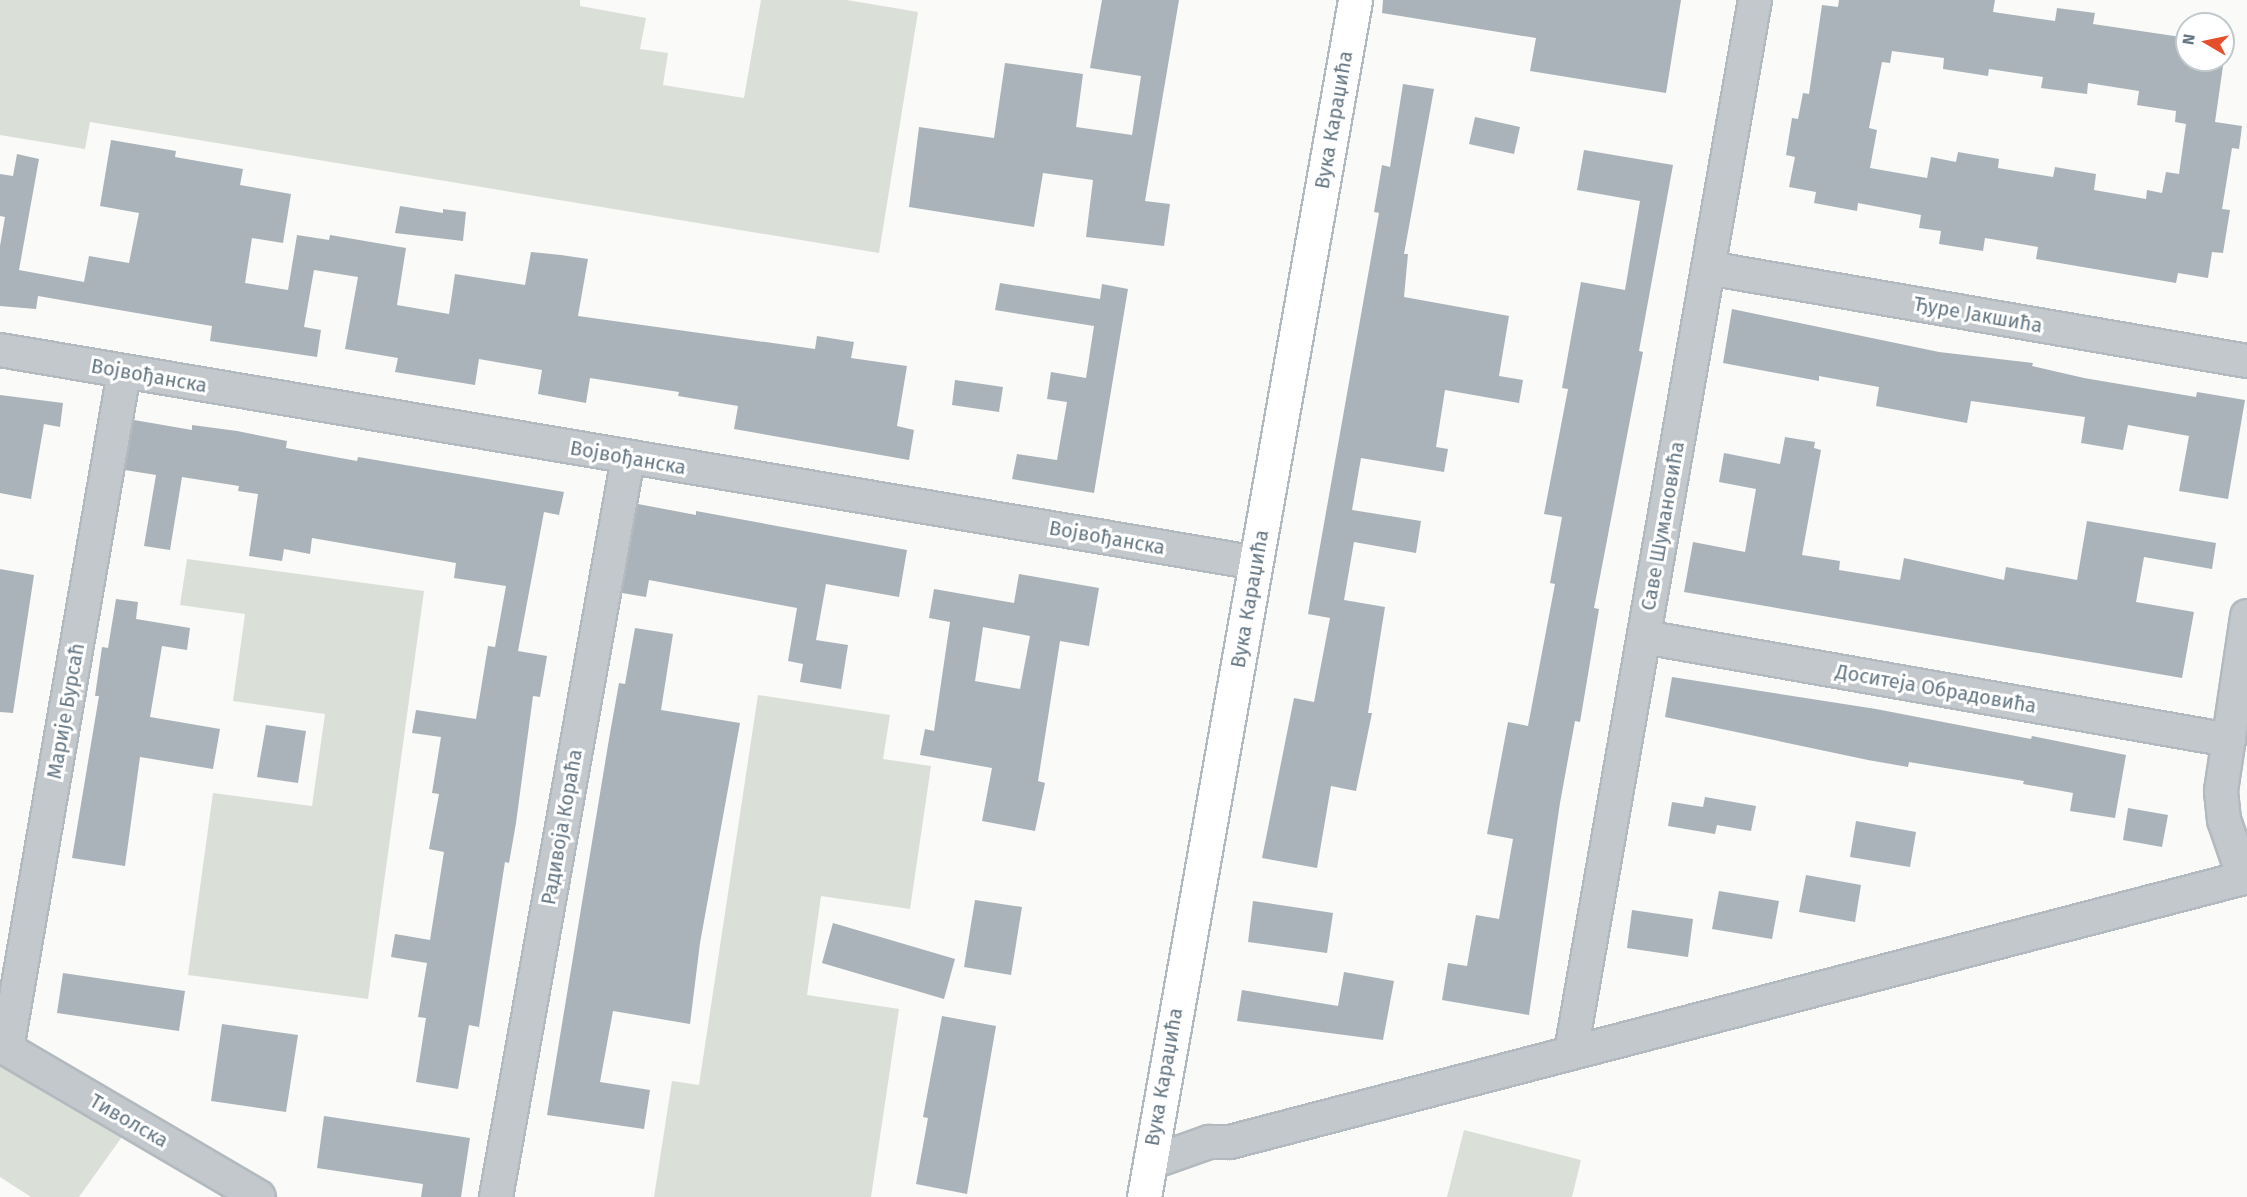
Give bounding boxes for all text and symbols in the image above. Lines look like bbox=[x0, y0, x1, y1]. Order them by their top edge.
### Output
north arrow bbox=[2175, 12, 2235, 72]
text: N bbox=[2178, 33, 2199, 46]
street label: Вука Караџића bbox=[1310, 49, 1358, 191]
street label: Ђуре Јакшића bbox=[1912, 292, 2044, 338]
street label: Војвођанска bbox=[89, 354, 209, 398]
street label: Војвођанска bbox=[568, 436, 688, 480]
street label: Саве Шумановића bbox=[1636, 440, 1690, 612]
street label: Војвођанска bbox=[1047, 516, 1167, 560]
street label: Вука Караџића bbox=[1226, 528, 1274, 670]
street label: Марије Бурсаћ bbox=[42, 641, 90, 781]
street label: Доситеја Обрадовића bbox=[1834, 660, 2038, 718]
street label: Радивоја Кораћа bbox=[536, 747, 588, 907]
street label: Вука Караџића bbox=[1140, 1006, 1188, 1148]
street label: Тиволска bbox=[86, 1089, 172, 1153]

